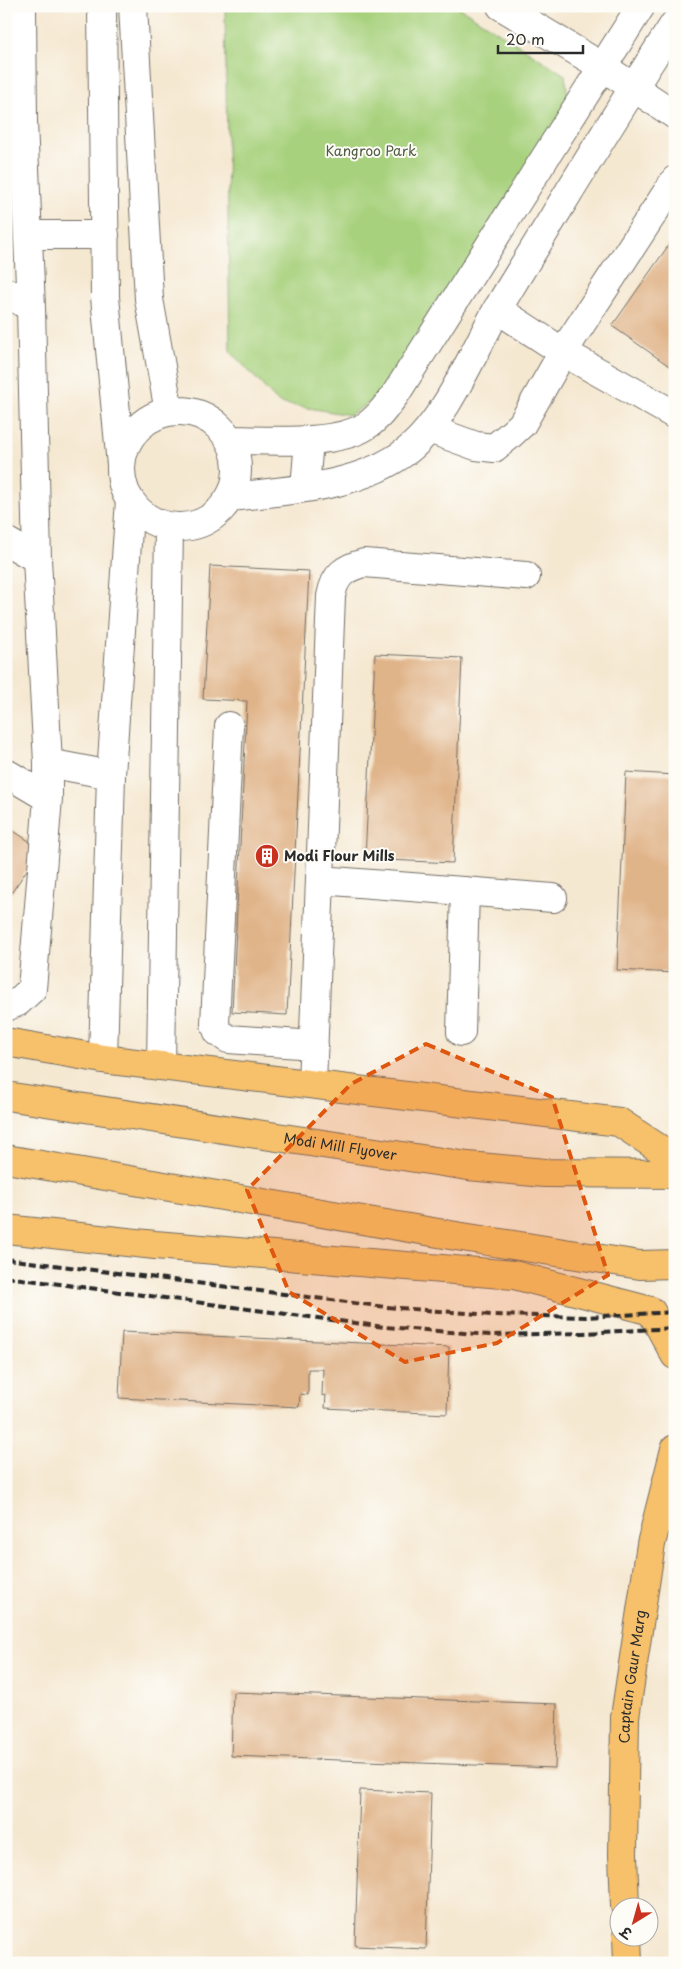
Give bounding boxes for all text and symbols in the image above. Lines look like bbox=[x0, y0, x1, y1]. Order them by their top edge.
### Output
scale bar bbox=[498, 22, 584, 54]
text: 20 m bbox=[506, 27, 545, 50]
park label: Kangroo Park bbox=[325, 140, 417, 161]
building icon: Modi Flour Mills bbox=[254, 843, 280, 869]
place label: Modi Flour Mills bbox=[284, 845, 395, 866]
street label: Modi Mill Flyover bbox=[282, 1127, 399, 1165]
street label: Captain Gaur Marg bbox=[614, 1608, 651, 1744]
north arrow bbox=[608, 1896, 658, 1946]
text: उ bbox=[614, 1921, 638, 1945]

